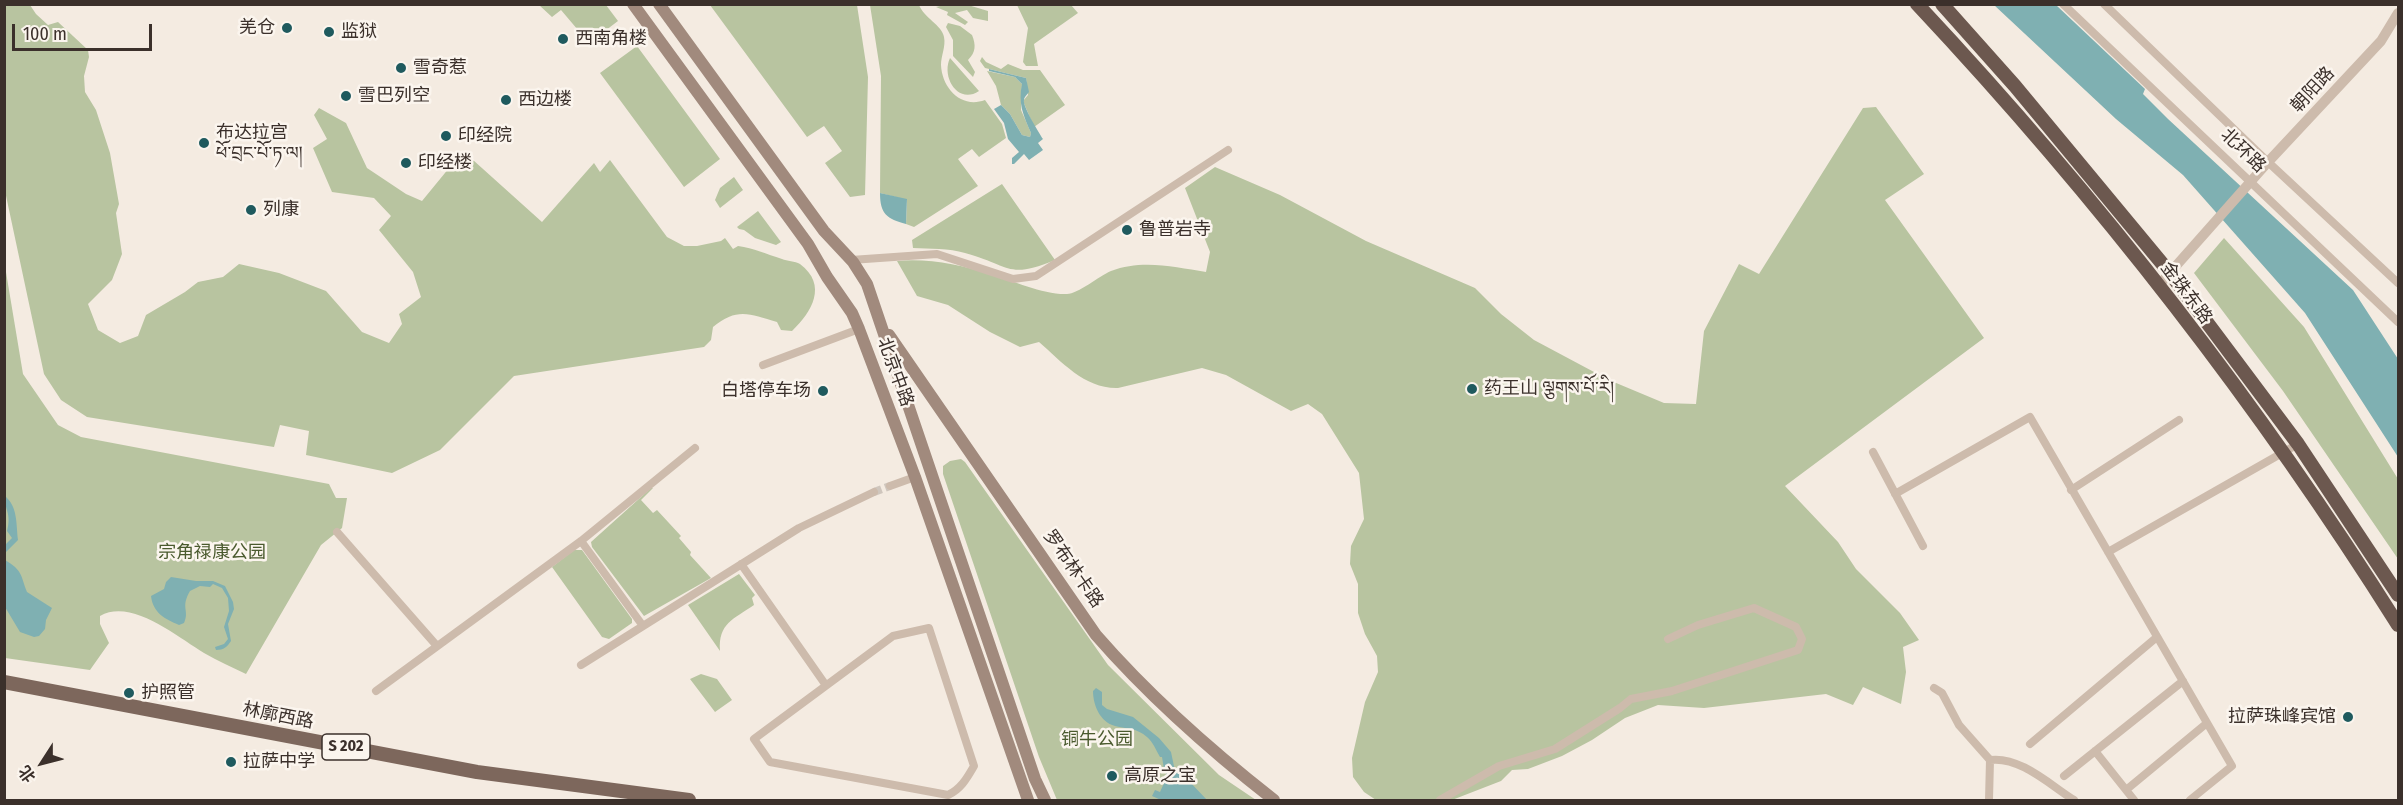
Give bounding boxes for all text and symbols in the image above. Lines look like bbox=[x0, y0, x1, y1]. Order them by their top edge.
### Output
scale bar bbox=[15, 12, 154, 50]
place label: 羌仓 bbox=[239, 17, 275, 39]
marker: 羌仓 bbox=[280, 21, 294, 35]
place label: 监狱 bbox=[341, 21, 377, 43]
text: 100 m bbox=[23, 23, 67, 45]
marker: 监狱 bbox=[322, 25, 336, 39]
place label: 西南角楼 bbox=[575, 28, 647, 50]
marker: 西南角楼 bbox=[556, 32, 570, 46]
place label: 雪奇惹 bbox=[413, 57, 467, 79]
marker: 雪奇惹 bbox=[394, 61, 408, 75]
street label: 朝阳路 bbox=[2287, 63, 2339, 117]
place label: 雪巴列空 bbox=[358, 85, 430, 107]
marker: 雪巴列空 bbox=[339, 89, 353, 103]
place label: 西边楼 bbox=[518, 89, 572, 111]
marker: 西边楼 bbox=[499, 93, 513, 107]
place label: 布达拉宫 ཕོ་བྲང་པོ་ཏ་ལ། bbox=[216, 122, 303, 164]
street label: 北环路 bbox=[2216, 124, 2270, 178]
place label: 印经院 bbox=[458, 125, 512, 147]
marker: 印经院 bbox=[439, 129, 453, 143]
marker: 布达拉宫 ཕོ་བྲང་པོ་ཏ་ལ། bbox=[197, 136, 211, 150]
place label: 印经楼 bbox=[418, 152, 472, 174]
marker: 印经楼 bbox=[399, 156, 413, 170]
place label: 列康 bbox=[263, 199, 299, 221]
marker: 列康 bbox=[244, 203, 258, 217]
place label: 鲁普岩寺 bbox=[1139, 219, 1211, 241]
marker: 鲁普岩寺 bbox=[1120, 223, 1134, 237]
street label: 金珠东路 bbox=[2156, 258, 2216, 328]
street label: 北京中路 bbox=[873, 334, 917, 410]
place label: 药王山 ལྕགས་པོ་རི། bbox=[1484, 378, 1614, 400]
place label: 白塔停车场 bbox=[721, 380, 811, 402]
marker: 药王山 ལྕགས་པོ་རི། bbox=[1465, 382, 1479, 396]
marker: 白塔停车场 bbox=[816, 384, 830, 398]
street label: 罗布林卡路 bbox=[1038, 526, 1108, 612]
park label: 宗角禄康公园 bbox=[158, 542, 266, 564]
place label: 护照管 bbox=[141, 682, 195, 704]
marker: 护照管 bbox=[122, 686, 136, 700]
street label: 林廓西路 bbox=[241, 699, 315, 733]
place label: 拉萨珠峰宾馆 bbox=[2228, 706, 2336, 728]
marker: 拉萨珠峰宾馆 bbox=[2341, 710, 2355, 724]
park label: 铜牛公园 bbox=[1061, 729, 1133, 751]
north arrow bbox=[12, 733, 72, 793]
road number: S 202 bbox=[322, 734, 370, 760]
place label: 拉萨中学 bbox=[243, 751, 315, 773]
marker: 拉萨中学 bbox=[224, 755, 238, 769]
text: 北 bbox=[15, 762, 39, 786]
place label: 高原之宝 bbox=[1124, 765, 1196, 787]
marker: 高原之宝 bbox=[1105, 769, 1119, 783]

